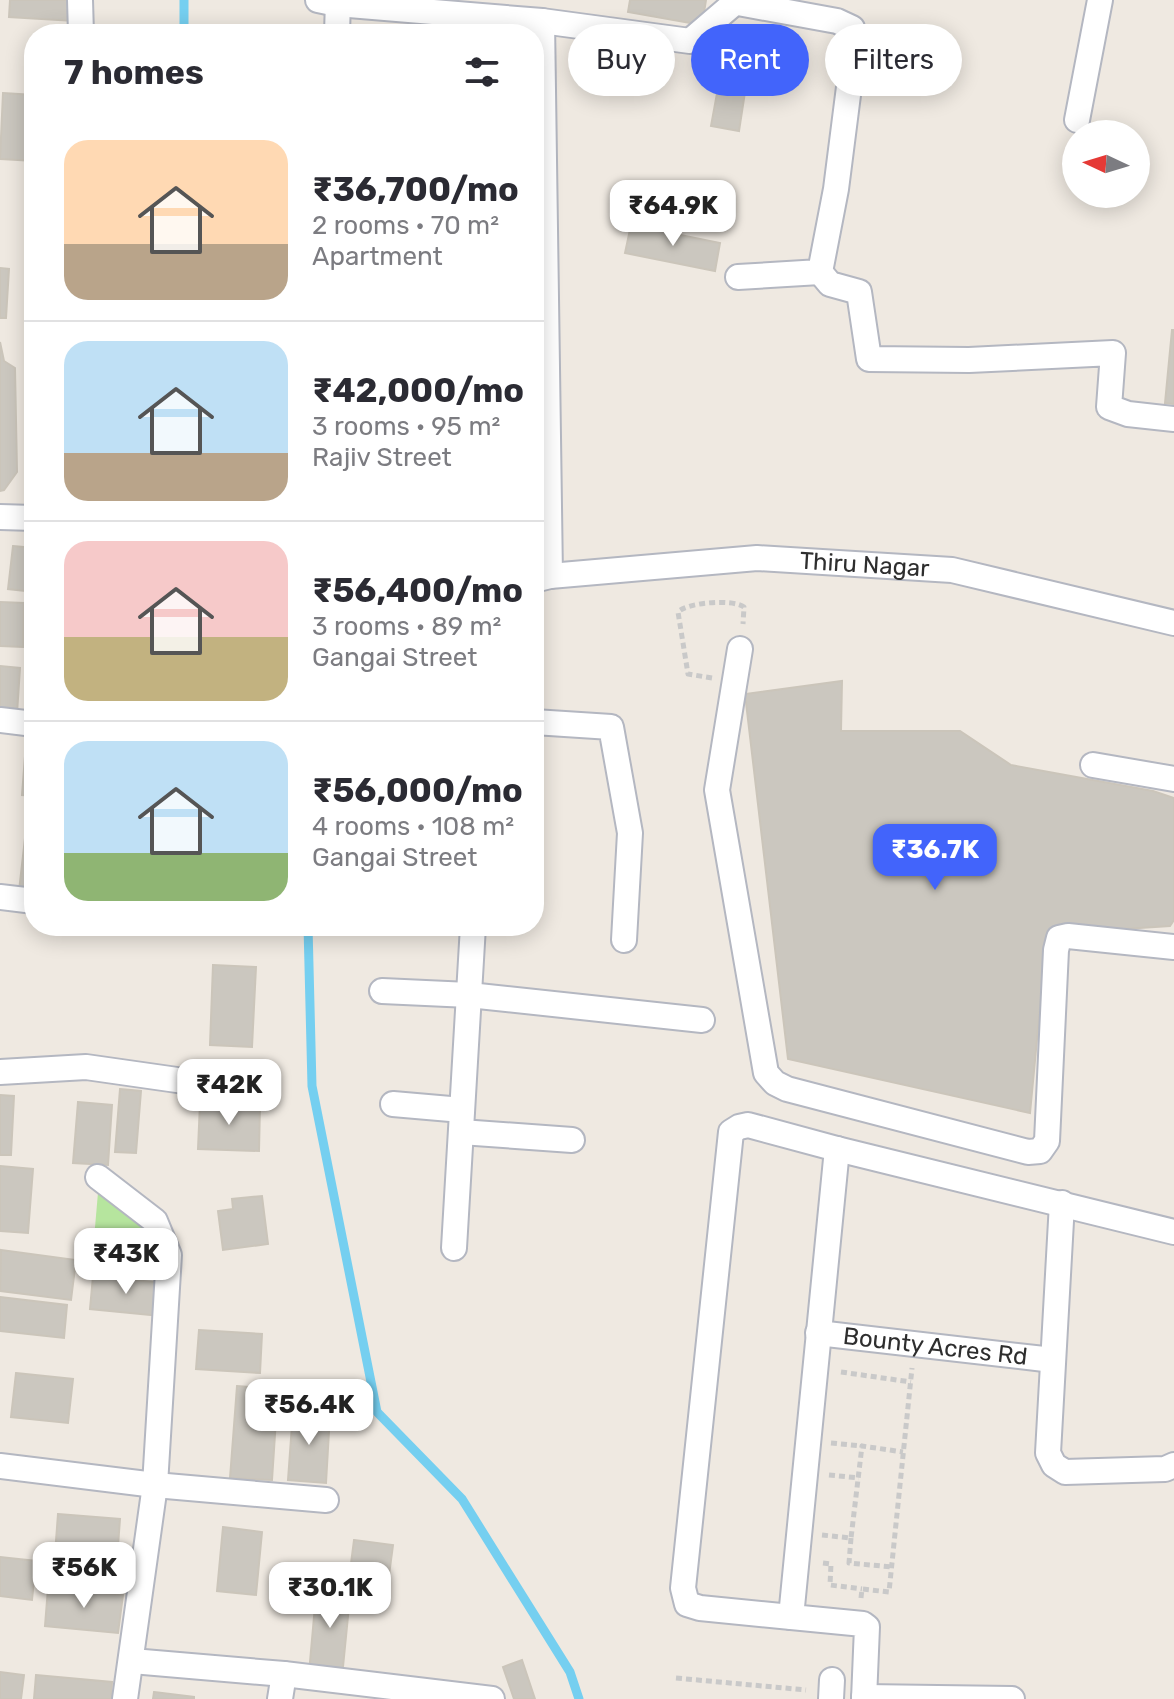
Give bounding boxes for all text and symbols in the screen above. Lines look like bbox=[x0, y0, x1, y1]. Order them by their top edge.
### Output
chip: Buy bbox=[568, 24, 675, 96]
chip: Rent bbox=[691, 24, 809, 96]
chip: Filters bbox=[825, 24, 962, 96]
icon: filters bbox=[460, 50, 504, 94]
text: 7 homes bbox=[64, 52, 204, 93]
north arrow bbox=[1062, 120, 1150, 208]
map controls bbox=[1062, 120, 1150, 208]
text: ₹36,700/mo bbox=[312, 169, 519, 210]
icon: home bbox=[128, 172, 224, 268]
pin: ₹64.9K bbox=[608, 180, 738, 248]
text: ₹64.9K bbox=[628, 190, 718, 221]
text: 2 rooms · 70 m² bbox=[312, 210, 499, 241]
text: Apartment bbox=[312, 241, 443, 272]
text: ₹42,000/mo bbox=[312, 370, 524, 411]
icon: home bbox=[128, 373, 224, 469]
text: 3 rooms · 95 m² bbox=[312, 411, 500, 442]
text: Rajiv Street bbox=[312, 442, 452, 473]
street label: Thiru Nagar bbox=[799, 547, 930, 583]
text: ₹56,400/mo bbox=[312, 570, 523, 611]
icon: home bbox=[128, 573, 224, 669]
text: 3 rooms · 89 m² bbox=[312, 611, 501, 642]
text: Gangai Street bbox=[312, 642, 478, 673]
text: ₹56,000/mo bbox=[312, 770, 523, 811]
icon: home bbox=[128, 773, 224, 869]
text: 4 rooms · 108 m² bbox=[312, 811, 514, 842]
pin: ₹36.7K bbox=[870, 824, 1000, 892]
text: ₹36.7K bbox=[891, 834, 979, 865]
text: Gangai Street bbox=[312, 842, 478, 873]
pin: ₹42K bbox=[182, 1059, 276, 1127]
text: ₹42K bbox=[195, 1069, 263, 1100]
pin: ₹43K bbox=[79, 1228, 173, 1296]
text: ₹43K bbox=[92, 1238, 160, 1269]
street label: Bounty Acres Rd bbox=[842, 1322, 1029, 1371]
pin: ₹56.4K bbox=[244, 1379, 374, 1447]
text: ₹56.4K bbox=[263, 1389, 355, 1420]
pin: ₹56K bbox=[37, 1542, 131, 1610]
text: ₹56K bbox=[51, 1552, 117, 1583]
pin: ₹30.1K bbox=[265, 1562, 395, 1630]
text: ₹30.1K bbox=[287, 1572, 373, 1603]

